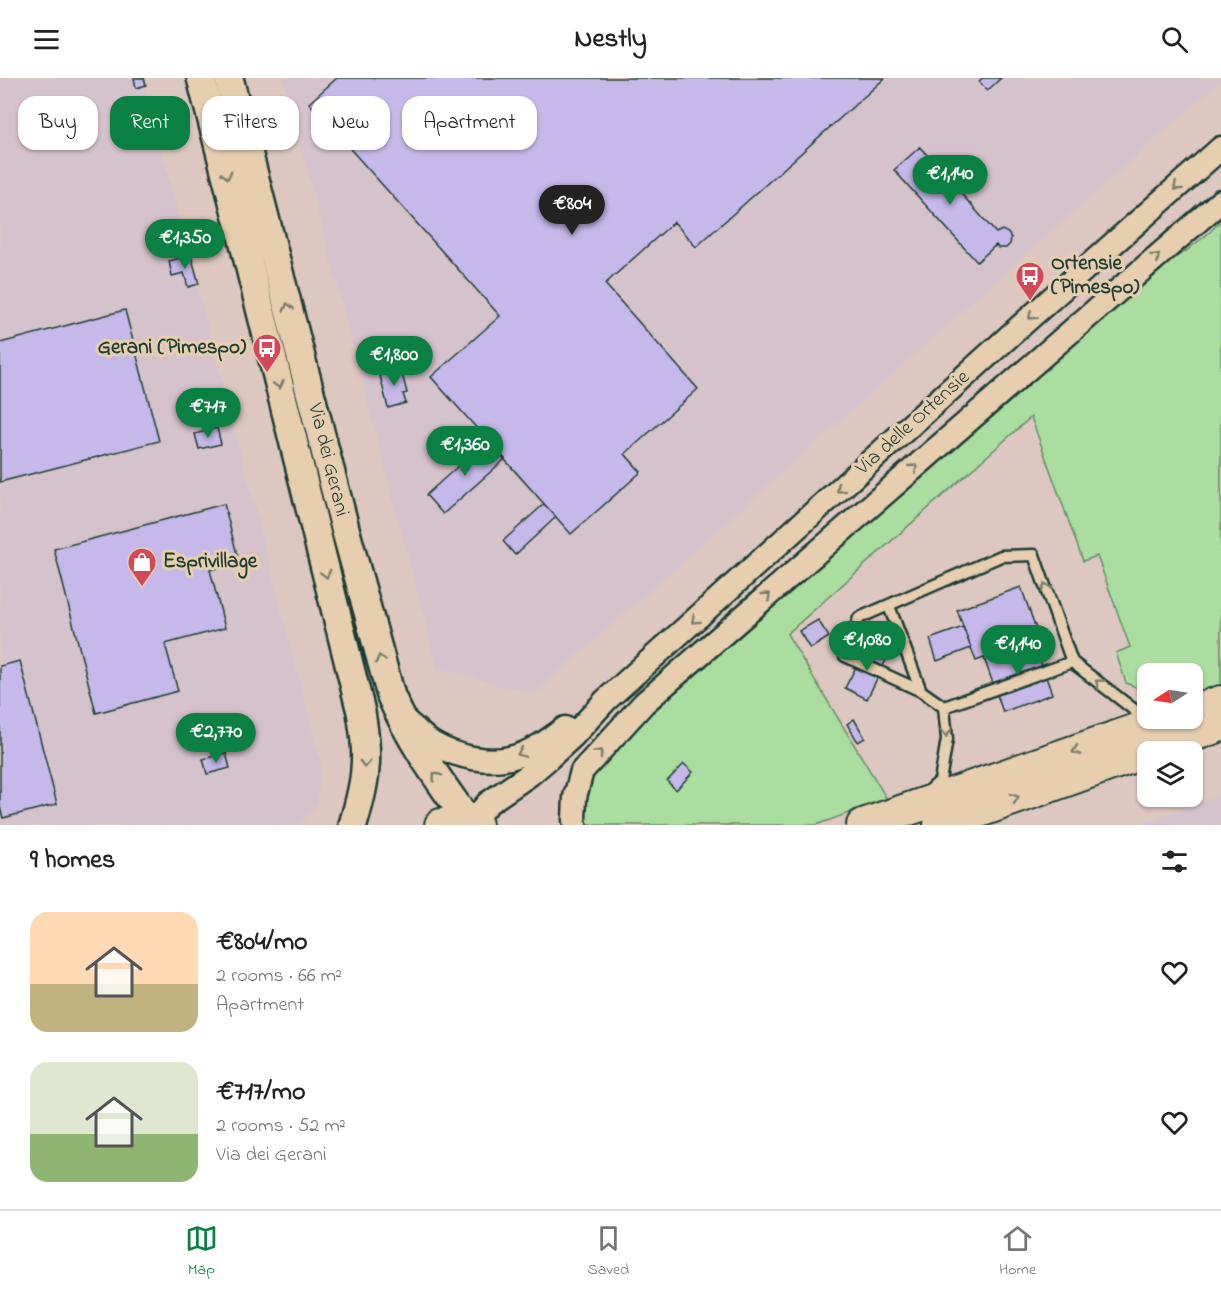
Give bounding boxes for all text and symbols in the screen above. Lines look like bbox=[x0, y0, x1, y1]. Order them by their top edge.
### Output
text: Nestly bbox=[574, 20, 647, 59]
icon: menu bbox=[30, 23, 63, 56]
icon: search bbox=[1158, 23, 1191, 56]
chip: Buy bbox=[18, 96, 98, 150]
chip: Rent bbox=[110, 96, 190, 150]
chip: Filters bbox=[202, 96, 299, 150]
chip: New bbox=[311, 96, 390, 150]
chip: Apartment bbox=[402, 96, 537, 150]
pin: €1,140 bbox=[901, 155, 999, 206]
text: €1,140 bbox=[927, 160, 973, 189]
one-way arrow bbox=[219, 170, 232, 180]
one-way arrow bbox=[1173, 180, 1184, 191]
pin: €804 bbox=[536, 185, 608, 236]
text: €804 bbox=[553, 190, 591, 219]
pin: €1,350 bbox=[136, 219, 234, 270]
text: €1,350 bbox=[159, 224, 211, 253]
place label: Ortensie (Pimespo) bbox=[1051, 249, 1140, 303]
one-way arrow bbox=[1149, 253, 1160, 264]
bus stop icon: Ortensie (Pimespo) bbox=[1014, 260, 1046, 302]
one-way arrow bbox=[283, 303, 296, 313]
one-way arrow bbox=[1028, 309, 1038, 320]
bus stop icon: Gerani (Pimespo) bbox=[251, 332, 283, 374]
place label: Gerani (Pimespo) bbox=[98, 333, 247, 363]
pin: €1,800 bbox=[345, 336, 443, 387]
text: €1,800 bbox=[370, 341, 418, 370]
street label: Via delle Ortensie bbox=[848, 363, 977, 483]
one-way arrow bbox=[272, 380, 285, 390]
pin: €717 bbox=[172, 388, 244, 439]
text: €717 bbox=[190, 393, 226, 422]
street label: Via dei Gerani bbox=[299, 399, 357, 520]
pin: €1,360 bbox=[416, 426, 514, 477]
text: €1,360 bbox=[440, 431, 490, 460]
one-way arrow bbox=[907, 464, 918, 475]
one-way arrow bbox=[836, 482, 847, 493]
shop icon: Esprivillage bbox=[126, 546, 158, 588]
place label: Esprivillage bbox=[163, 547, 258, 579]
one-way arrow bbox=[319, 569, 332, 579]
one-way arrow bbox=[1040, 582, 1053, 593]
one-way arrow bbox=[760, 592, 771, 603]
one-way arrow bbox=[691, 613, 702, 624]
pin: €1,080 bbox=[818, 621, 916, 672]
pin: €1,140 bbox=[969, 625, 1067, 676]
text: €1,080 bbox=[843, 626, 891, 655]
text: €1,140 bbox=[995, 630, 1041, 659]
one-way arrow bbox=[375, 654, 387, 665]
north arrow bbox=[1137, 663, 1203, 729]
map controls bbox=[1137, 663, 1203, 807]
one-way arrow bbox=[1094, 679, 1105, 690]
pin: €2,770 bbox=[167, 713, 265, 764]
text: €2,770 bbox=[190, 718, 242, 747]
one-way arrow bbox=[939, 728, 952, 737]
button: layers bbox=[1137, 741, 1203, 807]
one-way arrow bbox=[1071, 744, 1082, 756]
one-way arrow bbox=[517, 746, 527, 759]
one-way arrow bbox=[592, 749, 603, 760]
one-way arrow bbox=[358, 760, 371, 769]
one-way arrow bbox=[432, 772, 443, 783]
one-way arrow bbox=[1009, 793, 1020, 806]
text: 9 homes bbox=[30, 842, 115, 880]
icon: filters bbox=[1158, 845, 1191, 878]
text: €804/mo bbox=[216, 924, 308, 962]
icon: home bbox=[78, 936, 150, 1008]
icon: heart bbox=[1158, 956, 1191, 989]
text: 2 rooms · 66 m² bbox=[216, 962, 342, 991]
text: Apartment bbox=[216, 991, 304, 1020]
text: €717/mo bbox=[216, 1074, 306, 1112]
icon: home bbox=[78, 1086, 150, 1158]
icon: heart bbox=[1158, 1106, 1191, 1139]
text: 2 rooms · 52 m² bbox=[216, 1112, 346, 1141]
text: Via dei Gerani bbox=[216, 1141, 327, 1170]
tab: Map bbox=[185, 1222, 218, 1282]
tab: Saved bbox=[588, 1222, 629, 1282]
tab: Home bbox=[999, 1222, 1036, 1282]

